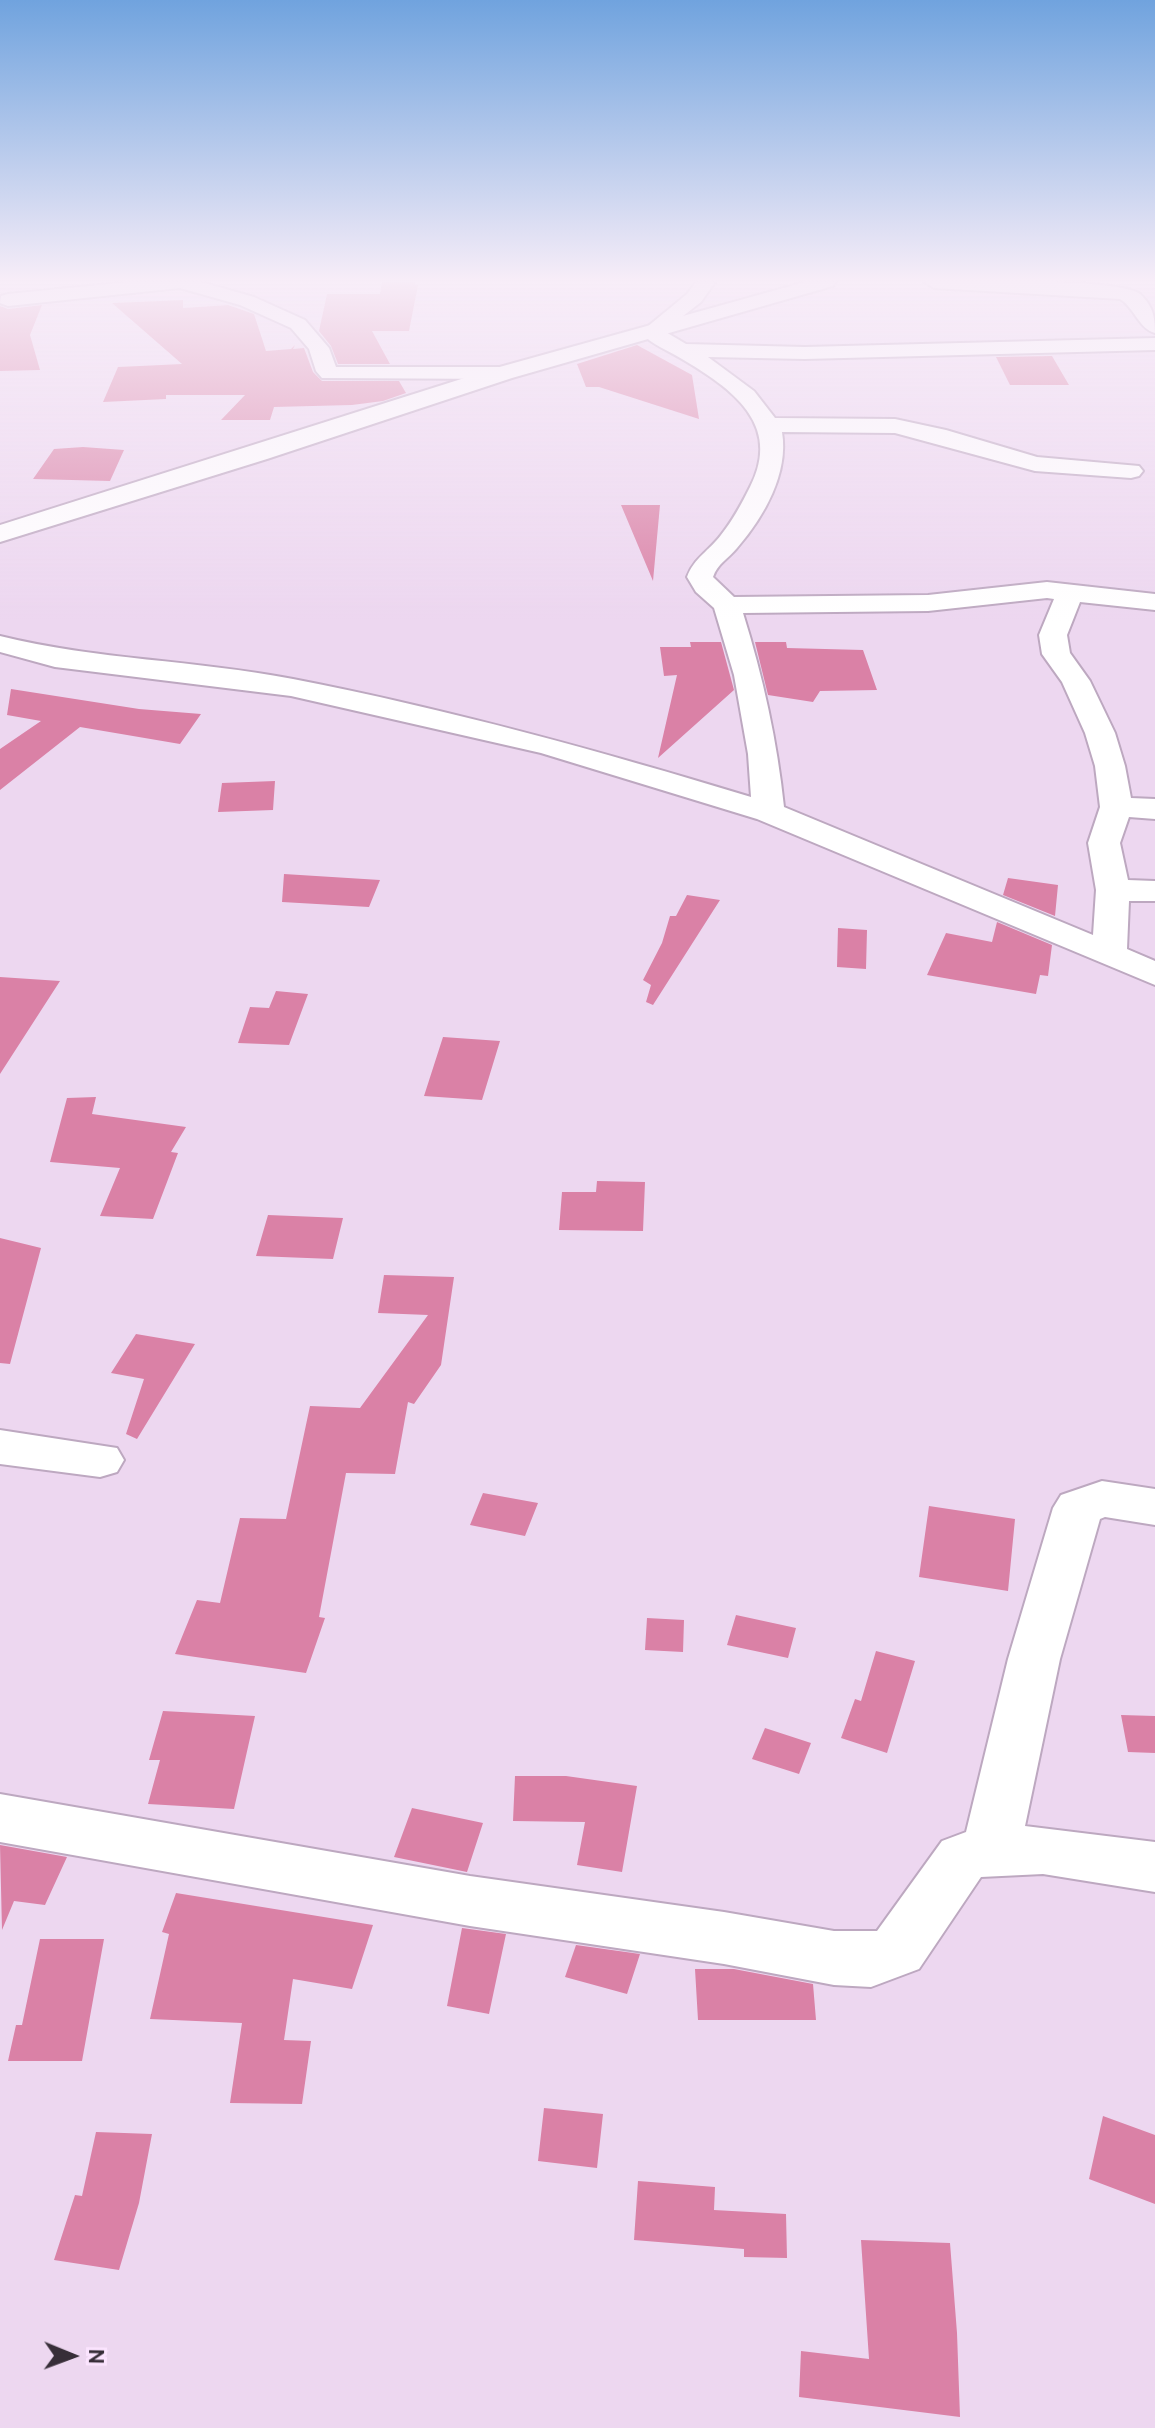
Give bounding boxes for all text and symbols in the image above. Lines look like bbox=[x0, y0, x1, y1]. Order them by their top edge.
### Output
north arrow bbox=[32, 2316, 112, 2396]
text: N bbox=[83, 2348, 110, 2364]

